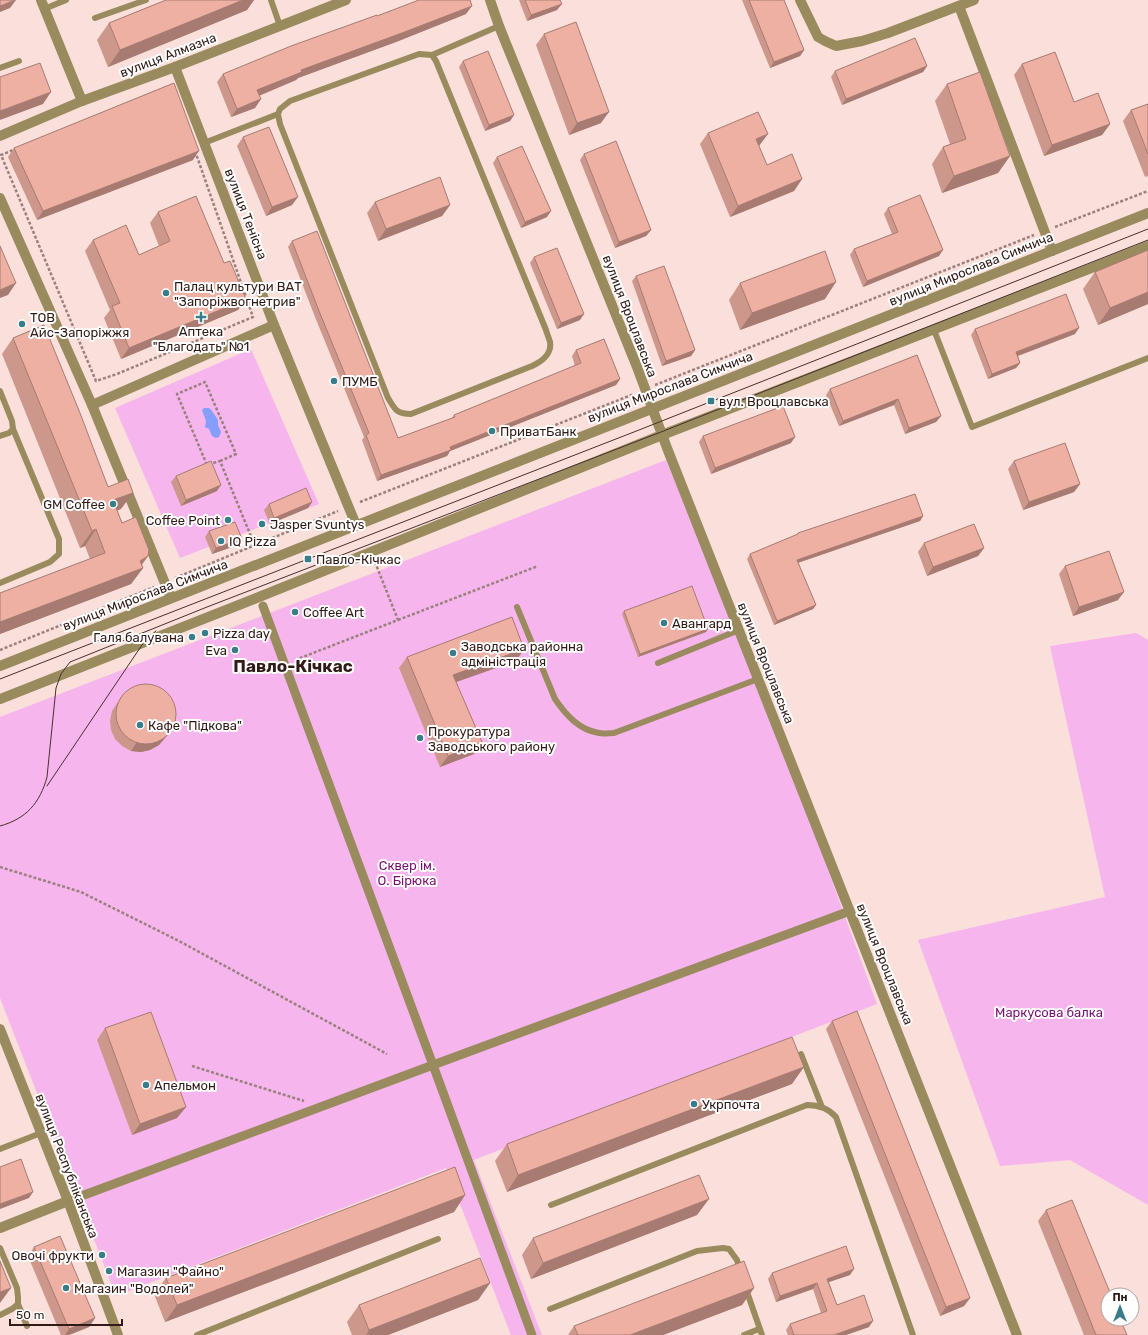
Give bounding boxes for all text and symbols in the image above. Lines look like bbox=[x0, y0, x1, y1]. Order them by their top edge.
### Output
street label: вулиця Алмазна bbox=[118, 30, 218, 80]
street label: вулиця Тенісна bbox=[222, 167, 270, 261]
street label: вулиця Мирослава Симчича bbox=[887, 229, 1055, 309]
street label: вулиця Вроцлавська bbox=[600, 253, 660, 379]
place label: Палац культури ВАТ "Запоріжвогнетрив" bbox=[174, 279, 302, 309]
marker: Палац культури ВАТ "Запоріжвогнетрив" bbox=[161, 288, 171, 298]
place label: ТОВ Айс-Запоріжжя bbox=[30, 310, 129, 340]
marker: Аптека "Благодать" №1 bbox=[196, 312, 206, 322]
marker: ТОВ Айс-Запоріжжя bbox=[17, 319, 27, 329]
place label: Аптека "Благодать" №1 bbox=[153, 324, 249, 354]
street label: вулиця Мирослава Симчича bbox=[585, 349, 755, 425]
place label: ПУМБ bbox=[342, 374, 378, 389]
marker: ПУМБ bbox=[329, 376, 339, 386]
place label: вул. Вроцлавська bbox=[719, 394, 829, 409]
marker: вул. Вроцлавська bbox=[706, 396, 716, 406]
place label: ПриватБанк bbox=[500, 424, 576, 439]
marker: ПриватБанк bbox=[487, 426, 497, 436]
place label: GM Coffee bbox=[43, 497, 105, 512]
marker: GM Coffee bbox=[108, 499, 118, 509]
place label: Coffee Point bbox=[146, 513, 220, 528]
marker: Coffee Point bbox=[223, 515, 233, 525]
place label: Jasper Svuntys bbox=[270, 517, 365, 532]
marker: Jasper Svuntys bbox=[257, 519, 267, 529]
place label: IQ Pіzza bbox=[229, 534, 276, 549]
marker: IQ Pіzza bbox=[216, 536, 226, 546]
place label: Павло-Кічкас bbox=[316, 552, 401, 567]
marker: Павло-Кічкас bbox=[303, 554, 313, 564]
street label: вулиця Мирослава Симчича bbox=[60, 557, 230, 633]
street label: вулиця Вроцлавська bbox=[735, 600, 797, 726]
place label: Coffee Art bbox=[303, 605, 364, 620]
marker: Coffee Art bbox=[290, 607, 300, 617]
place label: Авангард bbox=[672, 616, 732, 631]
marker: Авангард bbox=[659, 618, 669, 628]
place label: Pizza day bbox=[213, 626, 270, 641]
marker: Pizza day bbox=[200, 628, 210, 638]
place label: Галя балувана bbox=[93, 630, 184, 645]
marker: Галя балувана bbox=[187, 632, 197, 642]
place label: Заводська районна адміністрація bbox=[461, 639, 583, 669]
place label: Eva bbox=[205, 643, 227, 658]
marker: Eva bbox=[230, 645, 240, 655]
marker: Заводська районна адміністрація bbox=[448, 648, 458, 658]
district label: Павло-Кічкас bbox=[233, 656, 353, 676]
place label: Кафе "Підкова" bbox=[148, 718, 242, 733]
marker: Кафе "Підкова" bbox=[135, 720, 145, 730]
place label: Прокуратура Заводського району bbox=[428, 724, 555, 754]
marker: Прокуратура Заводського району bbox=[415, 733, 425, 743]
park label: Сквер ім. О. Бірюка bbox=[378, 858, 436, 888]
street label: вулиця Вроцлавська bbox=[854, 901, 916, 1027]
park label: Маркусова балка bbox=[995, 1005, 1103, 1020]
place label: Апельмон bbox=[154, 1078, 216, 1093]
marker: Апельмон bbox=[141, 1080, 151, 1090]
street label: вулиця Республіканська bbox=[32, 1092, 102, 1240]
place label: Укрпочта bbox=[702, 1097, 760, 1112]
marker: Укрпочта bbox=[689, 1099, 699, 1109]
place label: Овочі фрукти bbox=[11, 1248, 94, 1263]
marker: Овочі фрукти bbox=[97, 1250, 107, 1260]
place label: Магазин "Файно" bbox=[117, 1264, 224, 1279]
marker: Магазин "Файно" bbox=[104, 1266, 114, 1276]
place label: Магазин "Водолей" bbox=[74, 1281, 194, 1296]
marker: Магазин "Водолей" bbox=[61, 1283, 71, 1293]
north arrow bbox=[1100, 1287, 1140, 1327]
text: Пн bbox=[1112, 1291, 1128, 1304]
scale bar bbox=[10, 1301, 122, 1327]
text: 50 m bbox=[16, 1308, 44, 1322]

